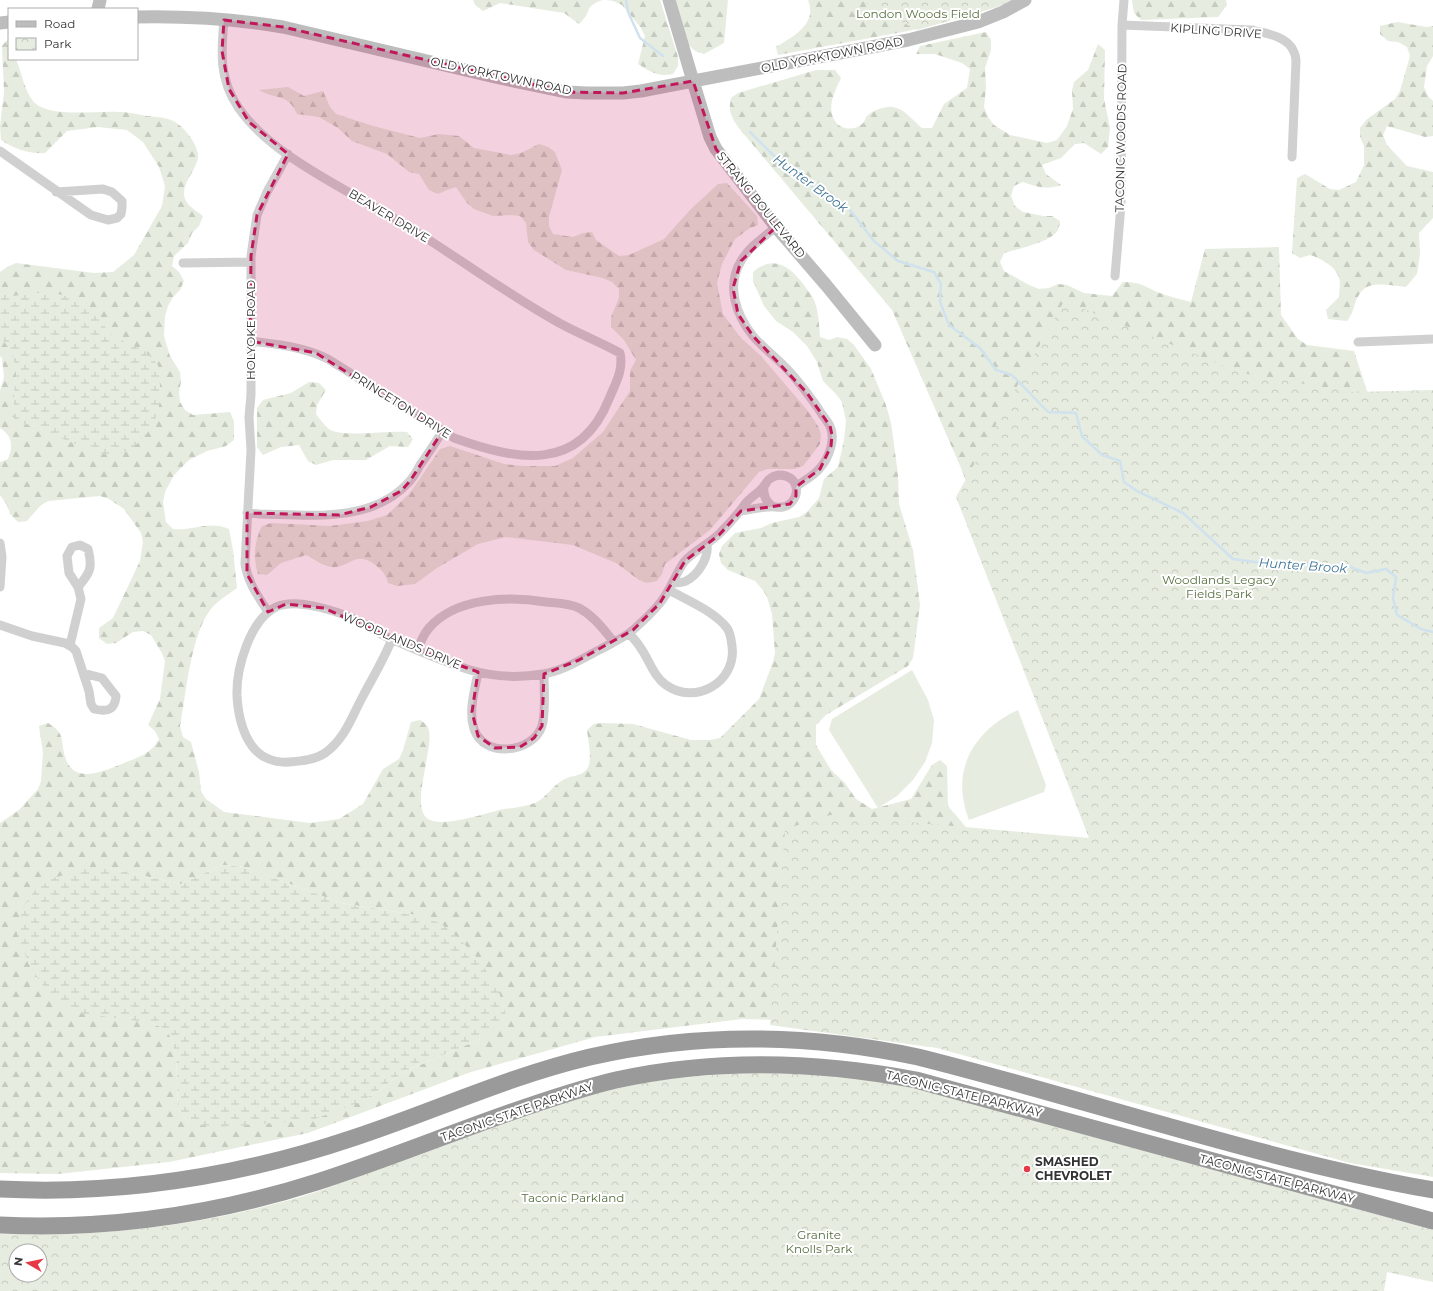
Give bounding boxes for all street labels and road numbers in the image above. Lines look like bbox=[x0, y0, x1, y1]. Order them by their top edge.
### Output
street label: KIPLING DRIVE bbox=[1170, 20, 1262, 41]
street label: OLD YORKTOWN ROAD bbox=[760, 33, 904, 76]
street label: OLD YORKTOWN ROAD bbox=[429, 53, 573, 98]
street label: TACONIC WOODS ROAD bbox=[1112, 63, 1129, 213]
street label: STRANG BOULEVARD bbox=[714, 149, 809, 261]
street label: BEAVER DRIVE bbox=[346, 186, 432, 246]
street label: HOLYOKE ROAD bbox=[243, 280, 258, 380]
street label: PRINCETON DRIVE bbox=[348, 368, 454, 441]
street label: WOODLANDS DRIVE bbox=[341, 609, 464, 672]
street label: TACONIC STATE PARKWAY bbox=[885, 1067, 1044, 1120]
street label: TACONIC STATE PARKWAY bbox=[439, 1078, 595, 1145]
street label: TACONIC STATE PARKWAY bbox=[1198, 1151, 1357, 1207]

